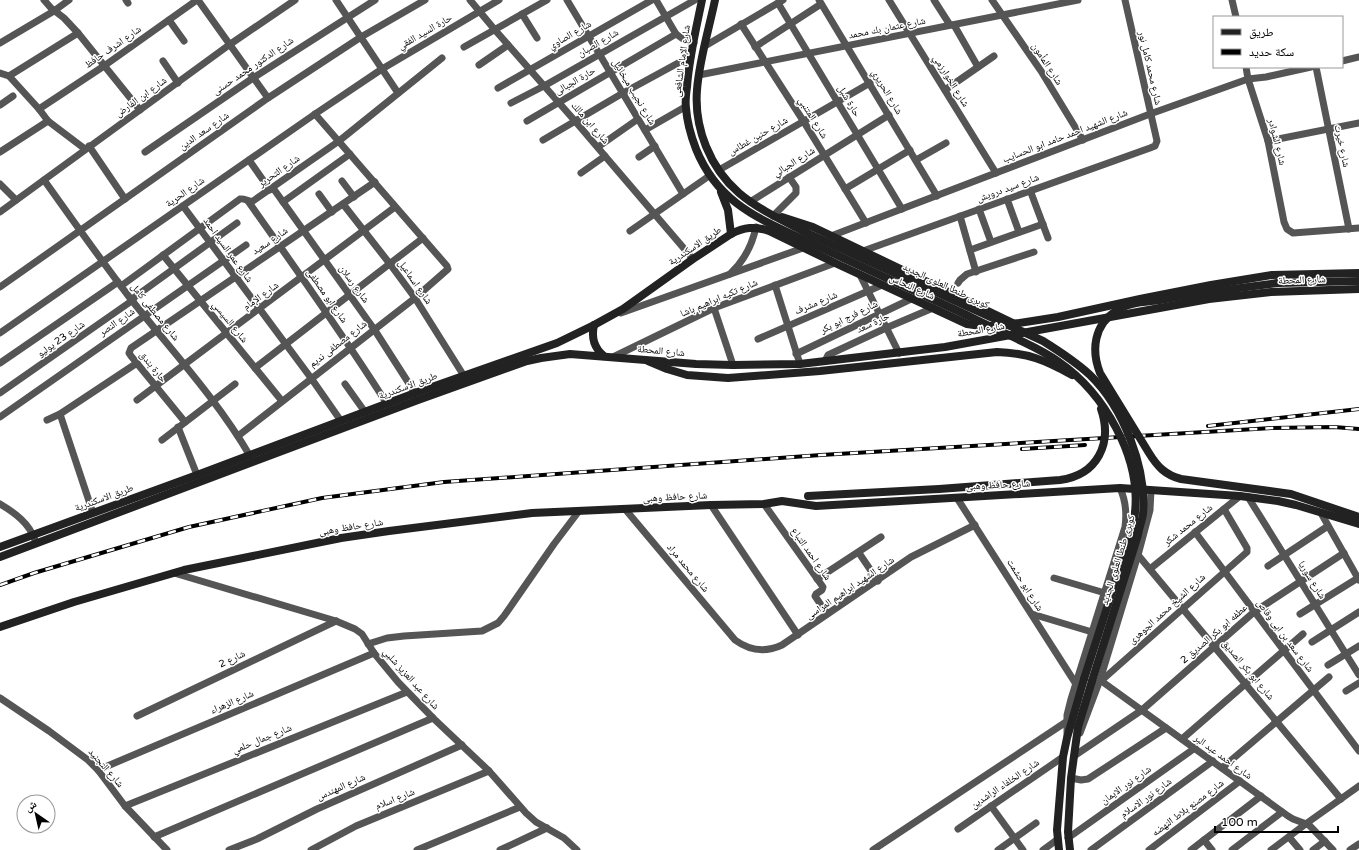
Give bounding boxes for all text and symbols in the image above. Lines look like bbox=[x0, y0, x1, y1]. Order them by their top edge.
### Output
street label: حارة السيد الفقي bbox=[396, 11, 456, 54]
street label: شارع عثمان بك محمد bbox=[847, 15, 927, 41]
legend bbox=[1213, 16, 1343, 68]
street label: شارع الصاوي bbox=[547, 18, 595, 53]
street label: شارع اشرف حافظ bbox=[82, 23, 144, 71]
street label: شارع الإمام الشافعى bbox=[671, 24, 694, 98]
text: طريق bbox=[1249, 25, 1274, 39]
street label: شارع الصبان bbox=[575, 26, 621, 59]
street label: شارع محمد كامل نور bbox=[1135, 29, 1164, 106]
street label: شارع الدكتور محمد حسنى bbox=[210, 34, 296, 98]
street label: شارع المأمون bbox=[1029, 40, 1066, 88]
text: سكة حديد bbox=[1249, 45, 1294, 59]
street label: شارع الخوارزمي bbox=[929, 53, 972, 110]
street label: شارع نجيب ميخائيل bbox=[610, 57, 659, 128]
street label: حارة الجبالى bbox=[553, 64, 598, 97]
street label: شارع الحريري bbox=[868, 67, 905, 118]
street label: شارع ابن الفارض bbox=[113, 74, 170, 120]
street label: حارة شبل bbox=[835, 83, 863, 120]
street label: شارع المتنبي bbox=[794, 95, 831, 142]
street label: شارع ابن مالك bbox=[568, 100, 612, 147]
street label: شارع الشهيد احمد حامد ابو الحسايب bbox=[1001, 106, 1130, 165]
street label: شارع سعد الدين bbox=[177, 109, 232, 153]
street label: شارع حنين غطاس bbox=[726, 114, 790, 158]
street label: شارع الشوادر bbox=[1265, 116, 1289, 167]
street label: شارع خيرت bbox=[1332, 124, 1352, 169]
street label: شارع الجبالي bbox=[771, 144, 818, 181]
street label: شارع التحرير bbox=[255, 152, 302, 190]
street label: شارع سيد درويش bbox=[975, 171, 1041, 205]
street label: شارع الحرية bbox=[163, 174, 207, 210]
street label: شارع عمر السيد احمد bbox=[200, 215, 256, 285]
street label: شارع سعيد bbox=[250, 224, 291, 257]
street label: طريق الاسكندرية bbox=[666, 224, 724, 268]
street label: شارع اسماعيل bbox=[395, 257, 435, 307]
street label: كوبرى طنطا العلوى الجديد bbox=[901, 261, 991, 311]
street label: شارع رسلان bbox=[336, 263, 372, 306]
street label: شارع ابو مصطفى bbox=[304, 267, 350, 326]
street label: شارع النحاس bbox=[887, 272, 937, 302]
street label: شارع المحطة bbox=[1278, 273, 1326, 287]
street label: شارع تكيه ابراهيم باشا bbox=[679, 276, 760, 321]
street label: شارع الإمام bbox=[241, 279, 282, 314]
street label: شارع مصطفى كامل bbox=[128, 281, 182, 344]
street label: شارع مشرف bbox=[793, 288, 840, 317]
street label: شارع فرج ابو بكر bbox=[817, 298, 880, 337]
street label: شارع السيسي bbox=[208, 299, 251, 346]
street label: شارع النصر bbox=[96, 305, 138, 339]
street label: حارة سعد bbox=[855, 310, 892, 336]
street label: شارع 23 يوليو bbox=[35, 318, 87, 360]
street label: شارع مصطفى نديم bbox=[307, 318, 370, 371]
street label: شارع المحطة bbox=[956, 320, 1006, 340]
street label: شارع المحطة bbox=[637, 343, 686, 359]
street label: حارة بندق bbox=[137, 349, 169, 385]
street label: طريق الاسكندرية bbox=[377, 370, 439, 402]
street label: شارع حافظ وهبى bbox=[965, 477, 1031, 493]
street label: طريق الاسكندرية bbox=[73, 482, 135, 514]
street label: شارع حافظ وهبى bbox=[642, 489, 708, 505]
street label: شارع محمد شكر bbox=[1160, 501, 1215, 549]
street label: كوبرى طنطا العلوى الجديد bbox=[1099, 513, 1137, 607]
street label: شارع حافظ وهبى bbox=[318, 516, 384, 538]
street label: شارع احمد التباع bbox=[788, 525, 834, 583]
street label: شارع محمد مراد bbox=[664, 541, 712, 595]
street label: شارع الشهيد ابراهيم المراسى bbox=[803, 554, 897, 623]
street label: شارع ابو حشمت bbox=[1004, 557, 1046, 614]
street label: شارع سوريا bbox=[1296, 559, 1329, 602]
street label: شارع الشيخ محمد الجوهرى bbox=[1126, 571, 1208, 647]
street label: شارع سعد بن ابى وقاص bbox=[1254, 597, 1316, 675]
street label: عطفه ابو بكر الصديق 2 bbox=[1178, 602, 1250, 666]
street label: شارع ابو بكر الصديق bbox=[1219, 637, 1277, 703]
street label: شارع عبد العزيز شلبي bbox=[379, 646, 442, 714]
street label: شارع 2 bbox=[217, 647, 248, 671]
street label: شارع الزهراء bbox=[208, 687, 256, 717]
street label: شارع جمال حلمي bbox=[231, 721, 294, 758]
street label: شارع احمد عبد البر bbox=[1191, 731, 1255, 782]
street label: شارع التجنيد bbox=[86, 746, 126, 790]
street label: شارع الخلفاء الراشدين bbox=[968, 756, 1042, 811]
street label: شارع نور الايمان bbox=[1098, 763, 1154, 807]
street label: شارع المهندس bbox=[315, 771, 368, 803]
street label: شارع نور الاسلام bbox=[1118, 775, 1175, 821]
street label: شارع مصنع بلاط النهضه bbox=[1150, 777, 1227, 839]
street label: شارع اسلام bbox=[373, 785, 417, 813]
north arrow bbox=[16, 794, 56, 834]
text: ش bbox=[22, 797, 40, 816]
scale bar bbox=[1215, 808, 1338, 834]
text: 100 m bbox=[1221, 815, 1258, 829]

